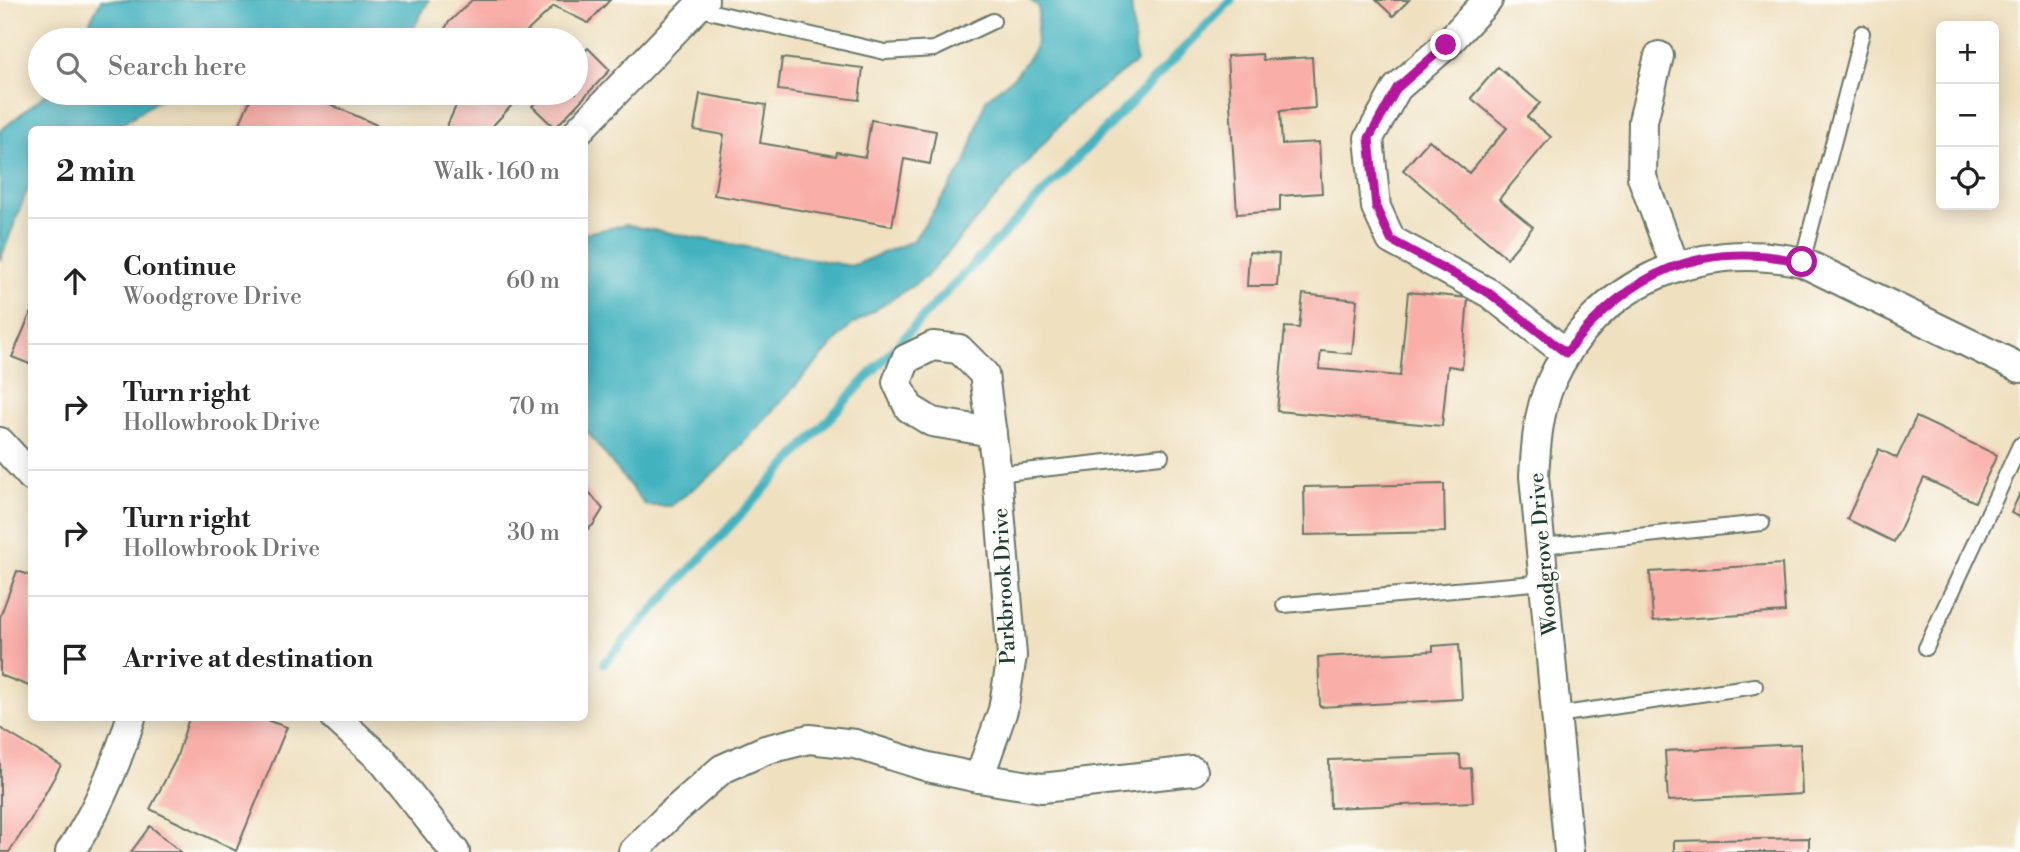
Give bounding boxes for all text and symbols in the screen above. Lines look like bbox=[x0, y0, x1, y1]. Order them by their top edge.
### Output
map controls bbox=[1936, 21, 1999, 210]
button: + bbox=[1936, 21, 1999, 84]
search box bbox=[28, 28, 588, 105]
route end bbox=[1430, 29, 1461, 60]
icon: search bbox=[52, 48, 90, 86]
text: Search here bbox=[108, 51, 247, 83]
button: − bbox=[1936, 84, 1999, 147]
button: locate bbox=[1936, 147, 1999, 210]
text: 2 min bbox=[56, 153, 135, 191]
text: Walk · 160 m bbox=[434, 158, 560, 186]
route start bbox=[1786, 246, 1817, 277]
text: Continue bbox=[123, 251, 236, 283]
icon: ahead bbox=[56, 262, 94, 300]
text: 60 m bbox=[506, 267, 560, 295]
text: Woodgrove Drive bbox=[123, 283, 302, 311]
text: Turn right bbox=[123, 377, 251, 409]
icon: right bbox=[56, 388, 94, 426]
text: 70 m bbox=[509, 393, 560, 421]
text: Hollowbrook Drive bbox=[123, 409, 320, 437]
street label: Woodgrove Drive bbox=[1524, 471, 1564, 637]
text: Turn right bbox=[123, 503, 251, 535]
street label: Parkbrook Drive bbox=[988, 507, 1022, 665]
icon: right bbox=[56, 514, 94, 552]
text: 30 m bbox=[507, 519, 560, 547]
text: Hollowbrook Drive bbox=[123, 535, 320, 563]
icon: arrive bbox=[56, 640, 94, 678]
text: Arrive at destination bbox=[123, 643, 373, 675]

